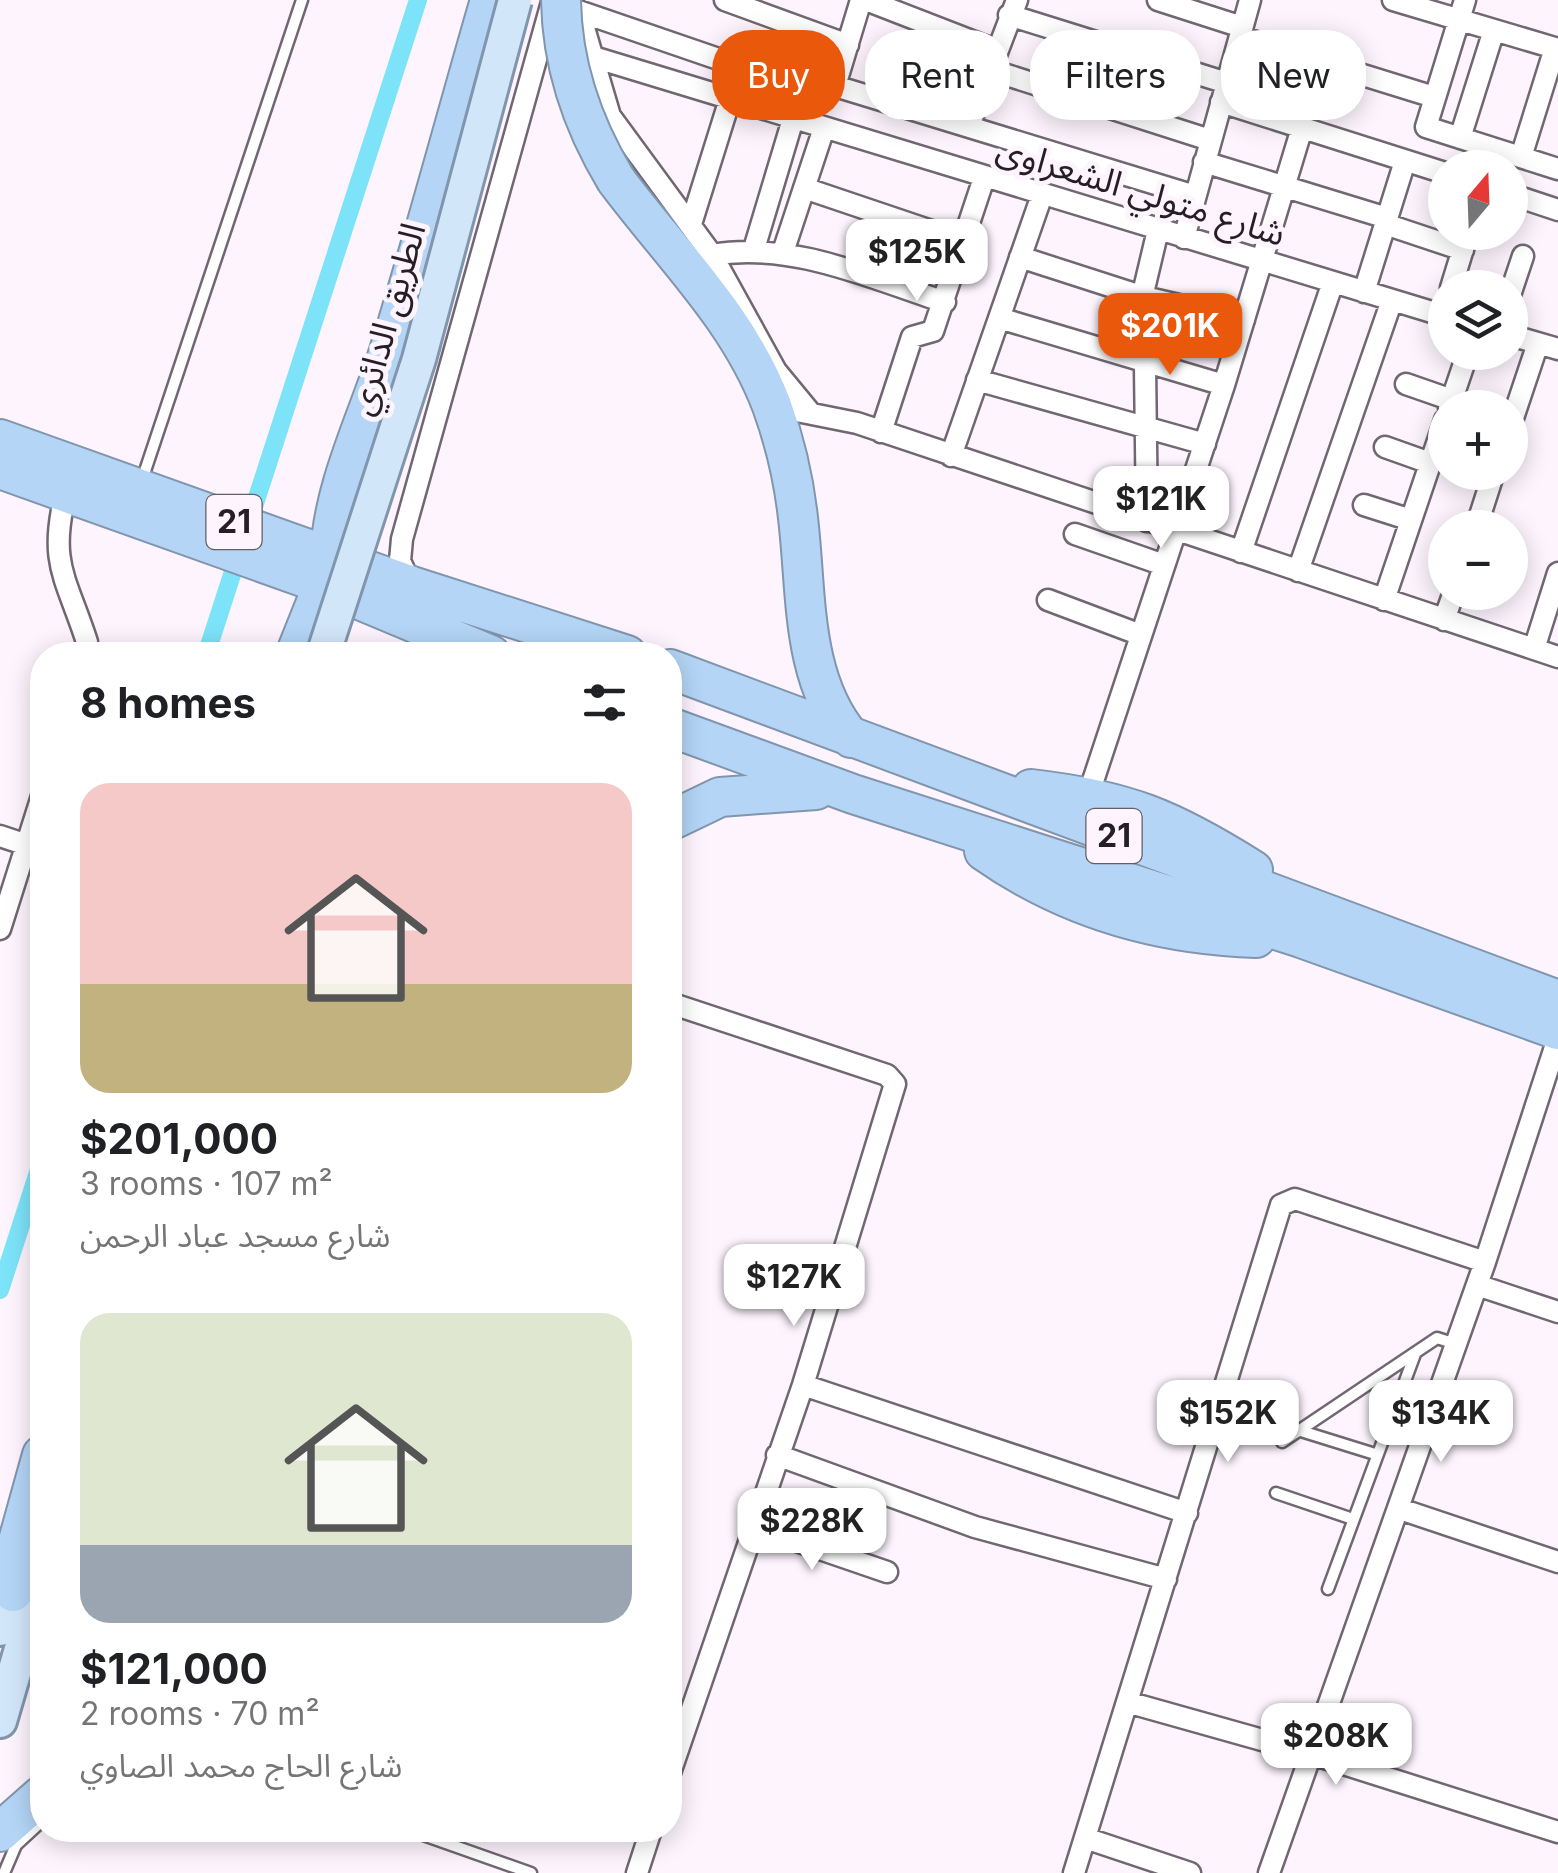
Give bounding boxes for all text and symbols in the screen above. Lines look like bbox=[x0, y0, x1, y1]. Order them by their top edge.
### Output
chip: Buy bbox=[712, 30, 845, 120]
chip: Rent bbox=[865, 30, 1010, 120]
chip: Filters bbox=[1030, 30, 1201, 120]
chip: New bbox=[1221, 30, 1366, 120]
street label: شارع متولي الشعراوى bbox=[990, 126, 1291, 261]
north arrow bbox=[1428, 150, 1528, 250]
map controls bbox=[1428, 150, 1528, 610]
street label: الطريق الدائري bbox=[339, 218, 440, 422]
pin: $125K bbox=[847, 219, 987, 304]
text: $125K bbox=[868, 232, 966, 271]
button: layers bbox=[1428, 270, 1528, 370]
pin: $201K bbox=[1100, 293, 1240, 378]
text: $201K bbox=[1120, 306, 1220, 345]
button: + bbox=[1428, 390, 1528, 490]
pin: $121K bbox=[1091, 466, 1231, 551]
text: $121K bbox=[1115, 479, 1207, 518]
road number: 21 bbox=[206, 495, 262, 549]
button: − bbox=[1428, 510, 1528, 610]
icon: filters bbox=[577, 675, 632, 730]
text: 8 homes bbox=[80, 677, 256, 728]
road number: 21 bbox=[1086, 809, 1142, 863]
icon: home bbox=[266, 848, 446, 1028]
text: $201,000 bbox=[80, 1113, 278, 1164]
text: 3 rooms · 107 m² bbox=[80, 1164, 333, 1203]
text: شارع مسجد عباد الرحمن bbox=[80, 1216, 390, 1255]
pin: $127K bbox=[724, 1244, 864, 1329]
text: $127K bbox=[746, 1257, 842, 1296]
icon: home bbox=[266, 1378, 446, 1558]
pin: $152K bbox=[1158, 1380, 1298, 1465]
pin: $134K bbox=[1371, 1380, 1511, 1465]
text: $152K bbox=[1179, 1393, 1277, 1432]
text: $134K bbox=[1391, 1393, 1491, 1432]
pin: $228K bbox=[742, 1488, 882, 1573]
text: $228K bbox=[759, 1501, 865, 1540]
text: $121,000 bbox=[80, 1643, 268, 1694]
text: 2 rooms · 70 m² bbox=[80, 1694, 320, 1733]
pin: $208K bbox=[1266, 1703, 1406, 1788]
text: $208K bbox=[1283, 1716, 1389, 1755]
text: شارع الحاج محمد الصاوي bbox=[80, 1746, 402, 1785]

